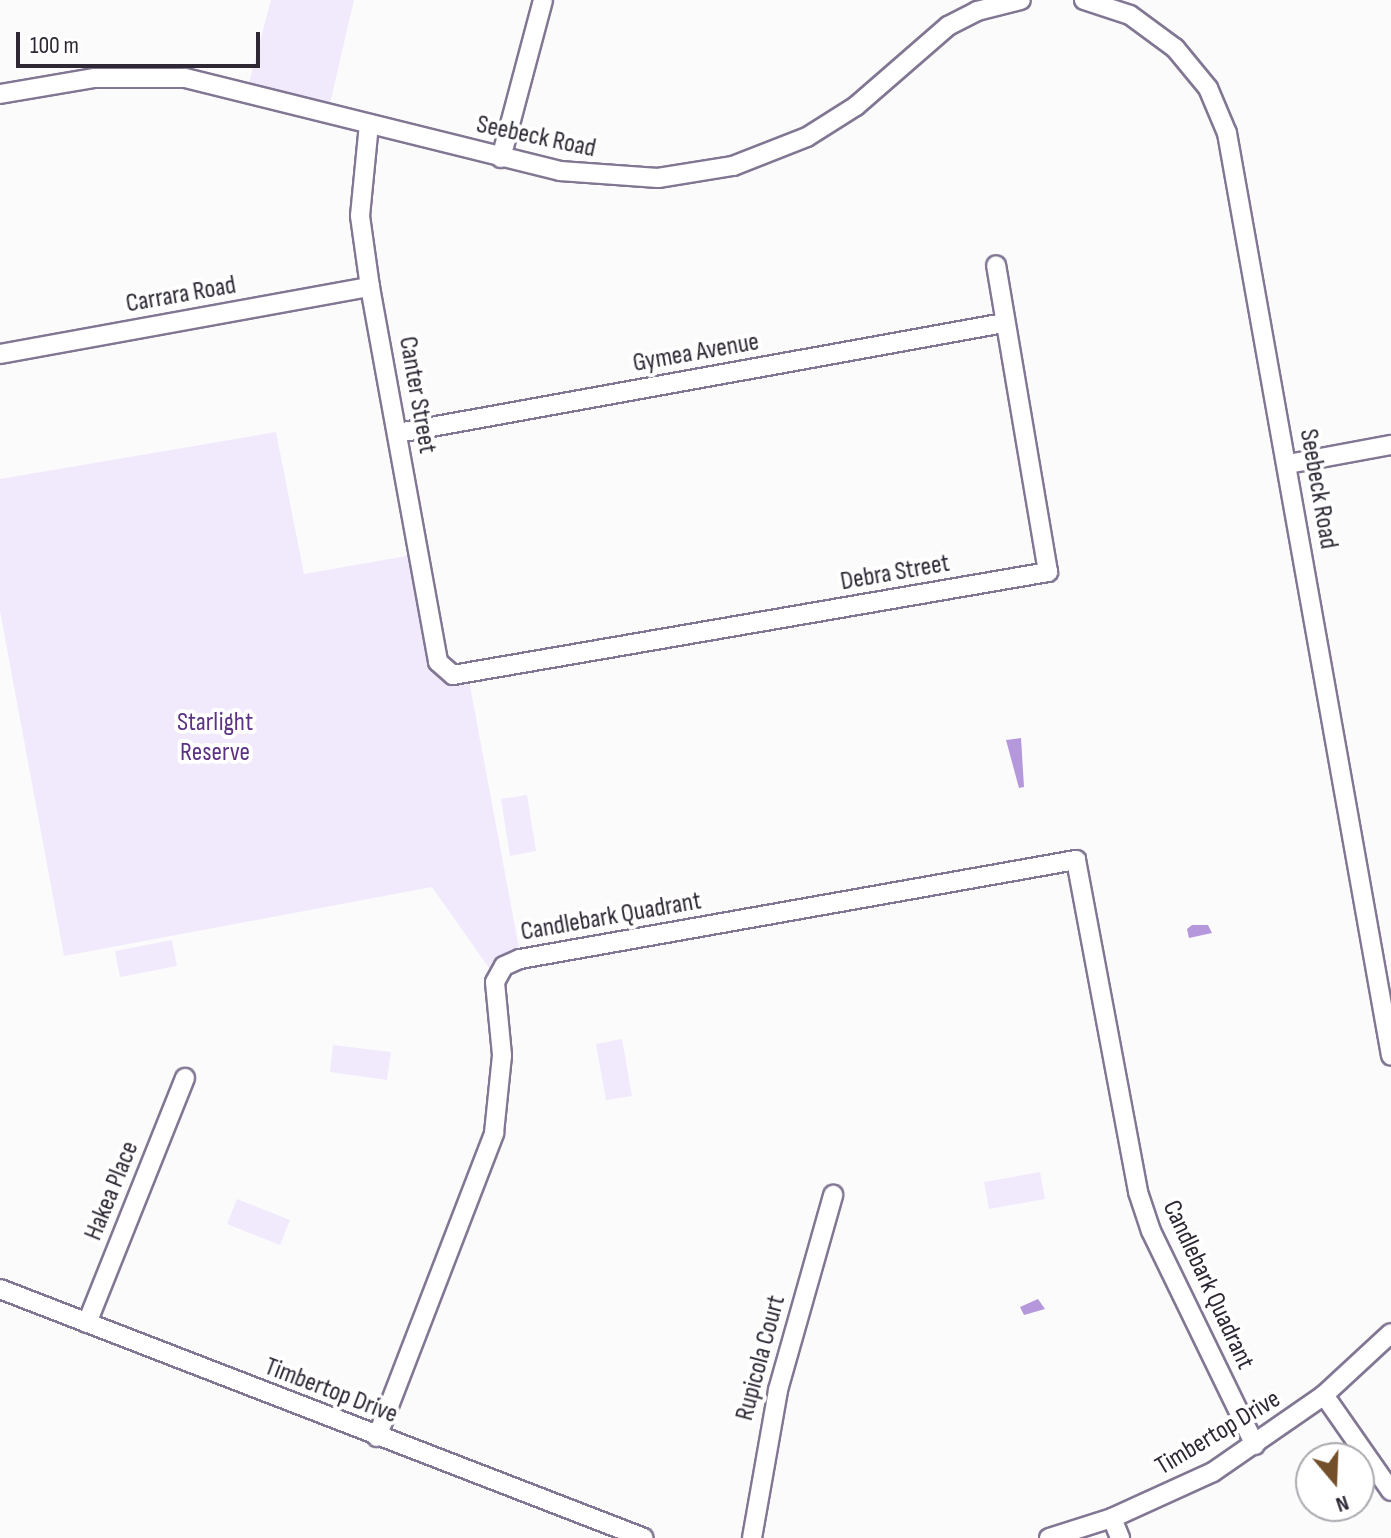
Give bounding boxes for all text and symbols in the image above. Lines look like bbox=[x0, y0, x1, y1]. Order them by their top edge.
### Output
scale bar bbox=[20, 16, 264, 66]
text: 100 m bbox=[30, 31, 79, 60]
street label: Seebeck Road bbox=[474, 109, 598, 165]
street label: Carrara Road bbox=[124, 270, 238, 320]
street label: Gymea Avenue bbox=[631, 327, 761, 379]
street label: Canter Street bbox=[391, 334, 443, 456]
street label: Seebeck Road bbox=[1292, 427, 1344, 551]
street label: Debra Street bbox=[838, 548, 952, 598]
park label: Starlight Reserve bbox=[177, 707, 253, 768]
street label: Candlebark Quadrant bbox=[518, 886, 704, 948]
street label: Hakea Place bbox=[78, 1137, 146, 1245]
street label: Candlebark Quadrant bbox=[1155, 1196, 1261, 1374]
street label: Rupicola Court bbox=[729, 1292, 793, 1424]
street label: Timbertop Drive bbox=[260, 1351, 402, 1431]
street label: Timbertop Drive bbox=[1150, 1384, 1286, 1482]
north arrow bbox=[1295, 1442, 1375, 1522]
text: N bbox=[1332, 1489, 1352, 1518]

